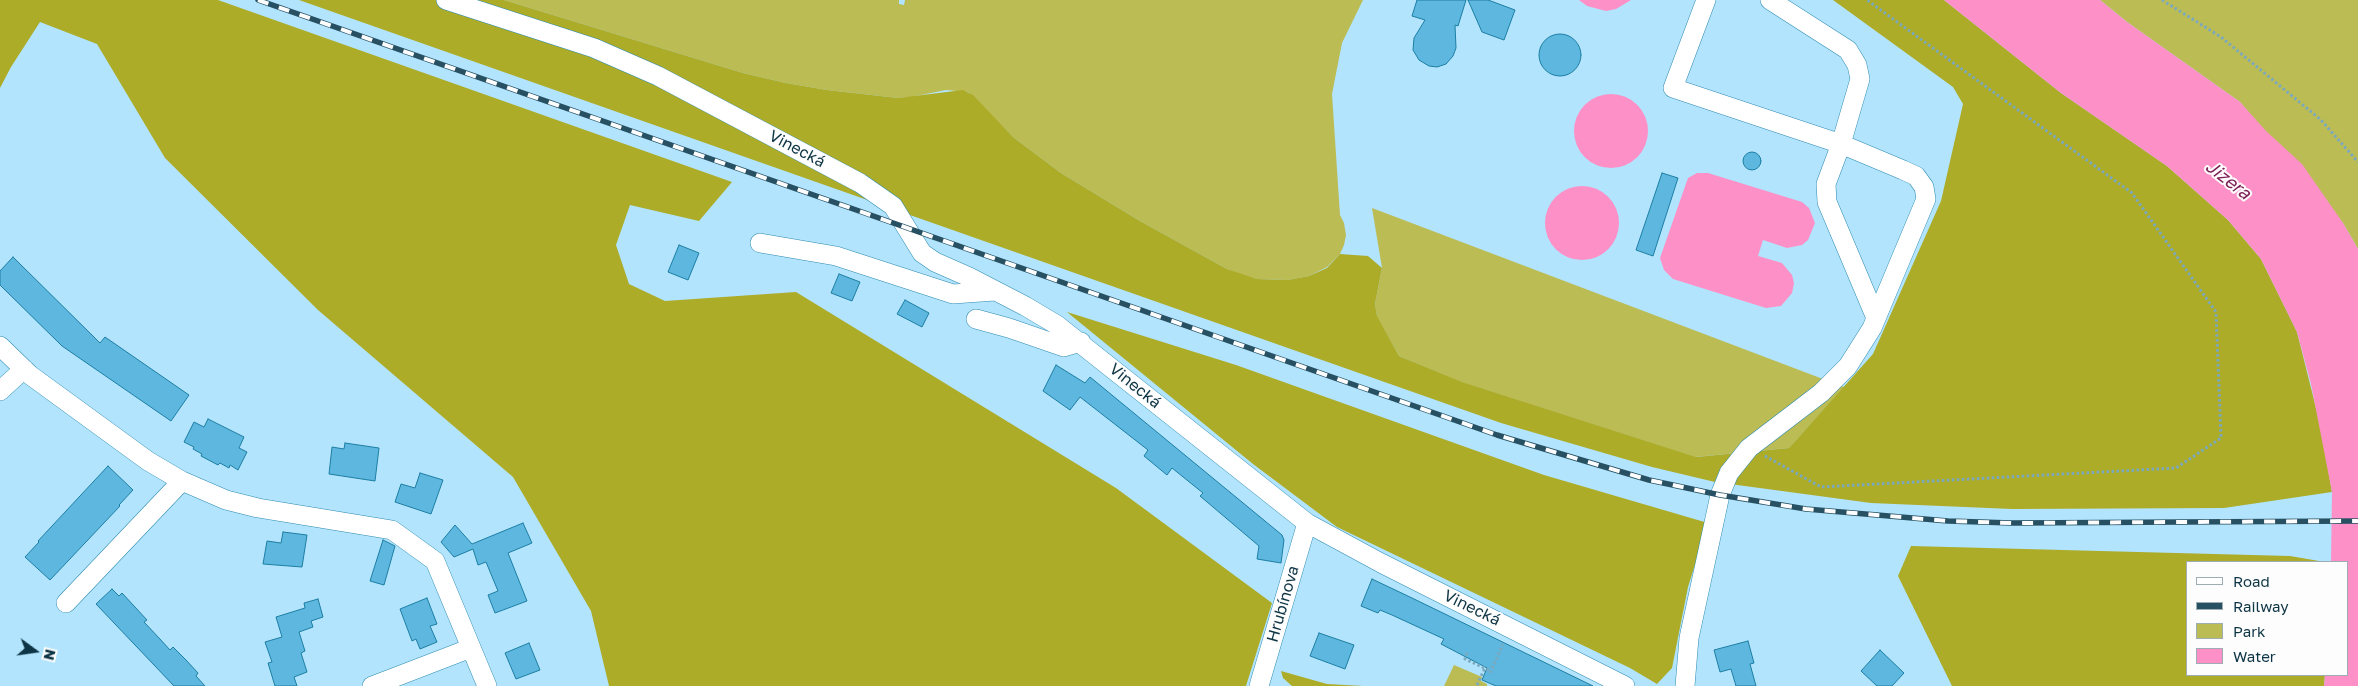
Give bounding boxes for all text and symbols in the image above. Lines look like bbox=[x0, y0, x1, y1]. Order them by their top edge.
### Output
street label: Vinecká bbox=[766, 126, 828, 172]
water label: Jizera bbox=[2201, 156, 2255, 204]
street label: Vinecká bbox=[1105, 359, 1165, 413]
legend bbox=[2186, 561, 2348, 676]
street label: Hrubínova bbox=[1263, 563, 1303, 645]
text: Road bbox=[2233, 572, 2270, 590]
street label: Vinecká bbox=[1440, 586, 1504, 630]
text: Railway bbox=[2233, 597, 2289, 615]
text: Park bbox=[2233, 622, 2265, 640]
north arrow bbox=[10, 626, 60, 676]
text: Water bbox=[2233, 647, 2276, 665]
text: N bbox=[41, 648, 60, 662]

